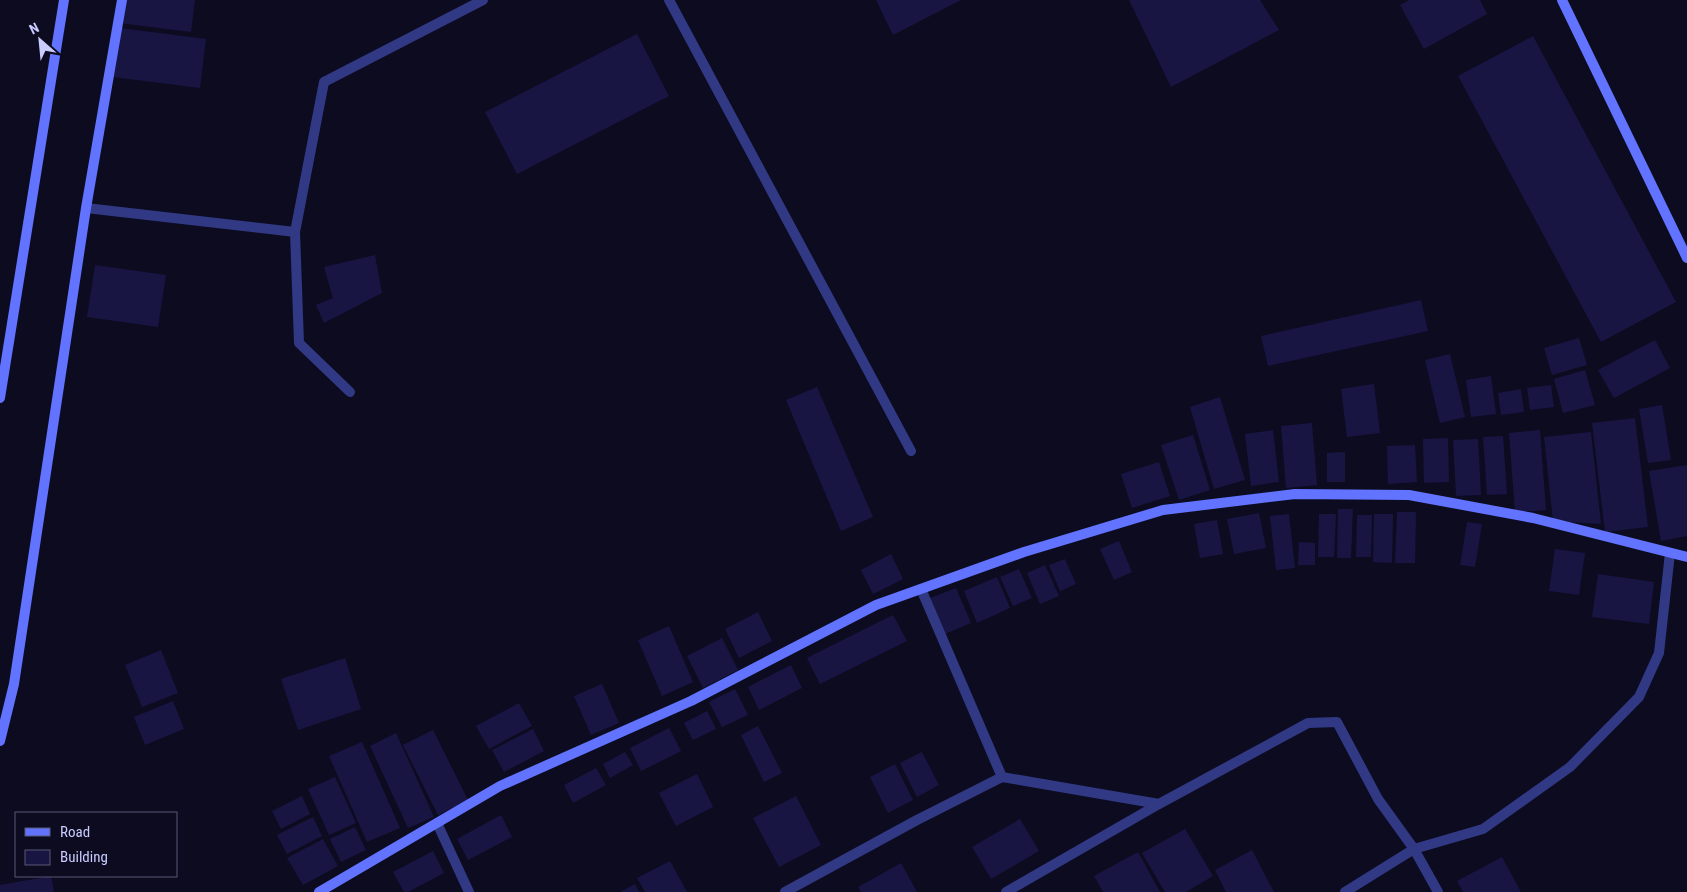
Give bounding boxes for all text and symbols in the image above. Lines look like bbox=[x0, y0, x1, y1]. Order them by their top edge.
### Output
north arrow bbox=[15, 15, 65, 65]
text: N bbox=[27, 19, 42, 37]
legend bbox=[15, 812, 178, 877]
text: Road bbox=[60, 823, 90, 841]
text: Building bbox=[60, 848, 108, 866]

